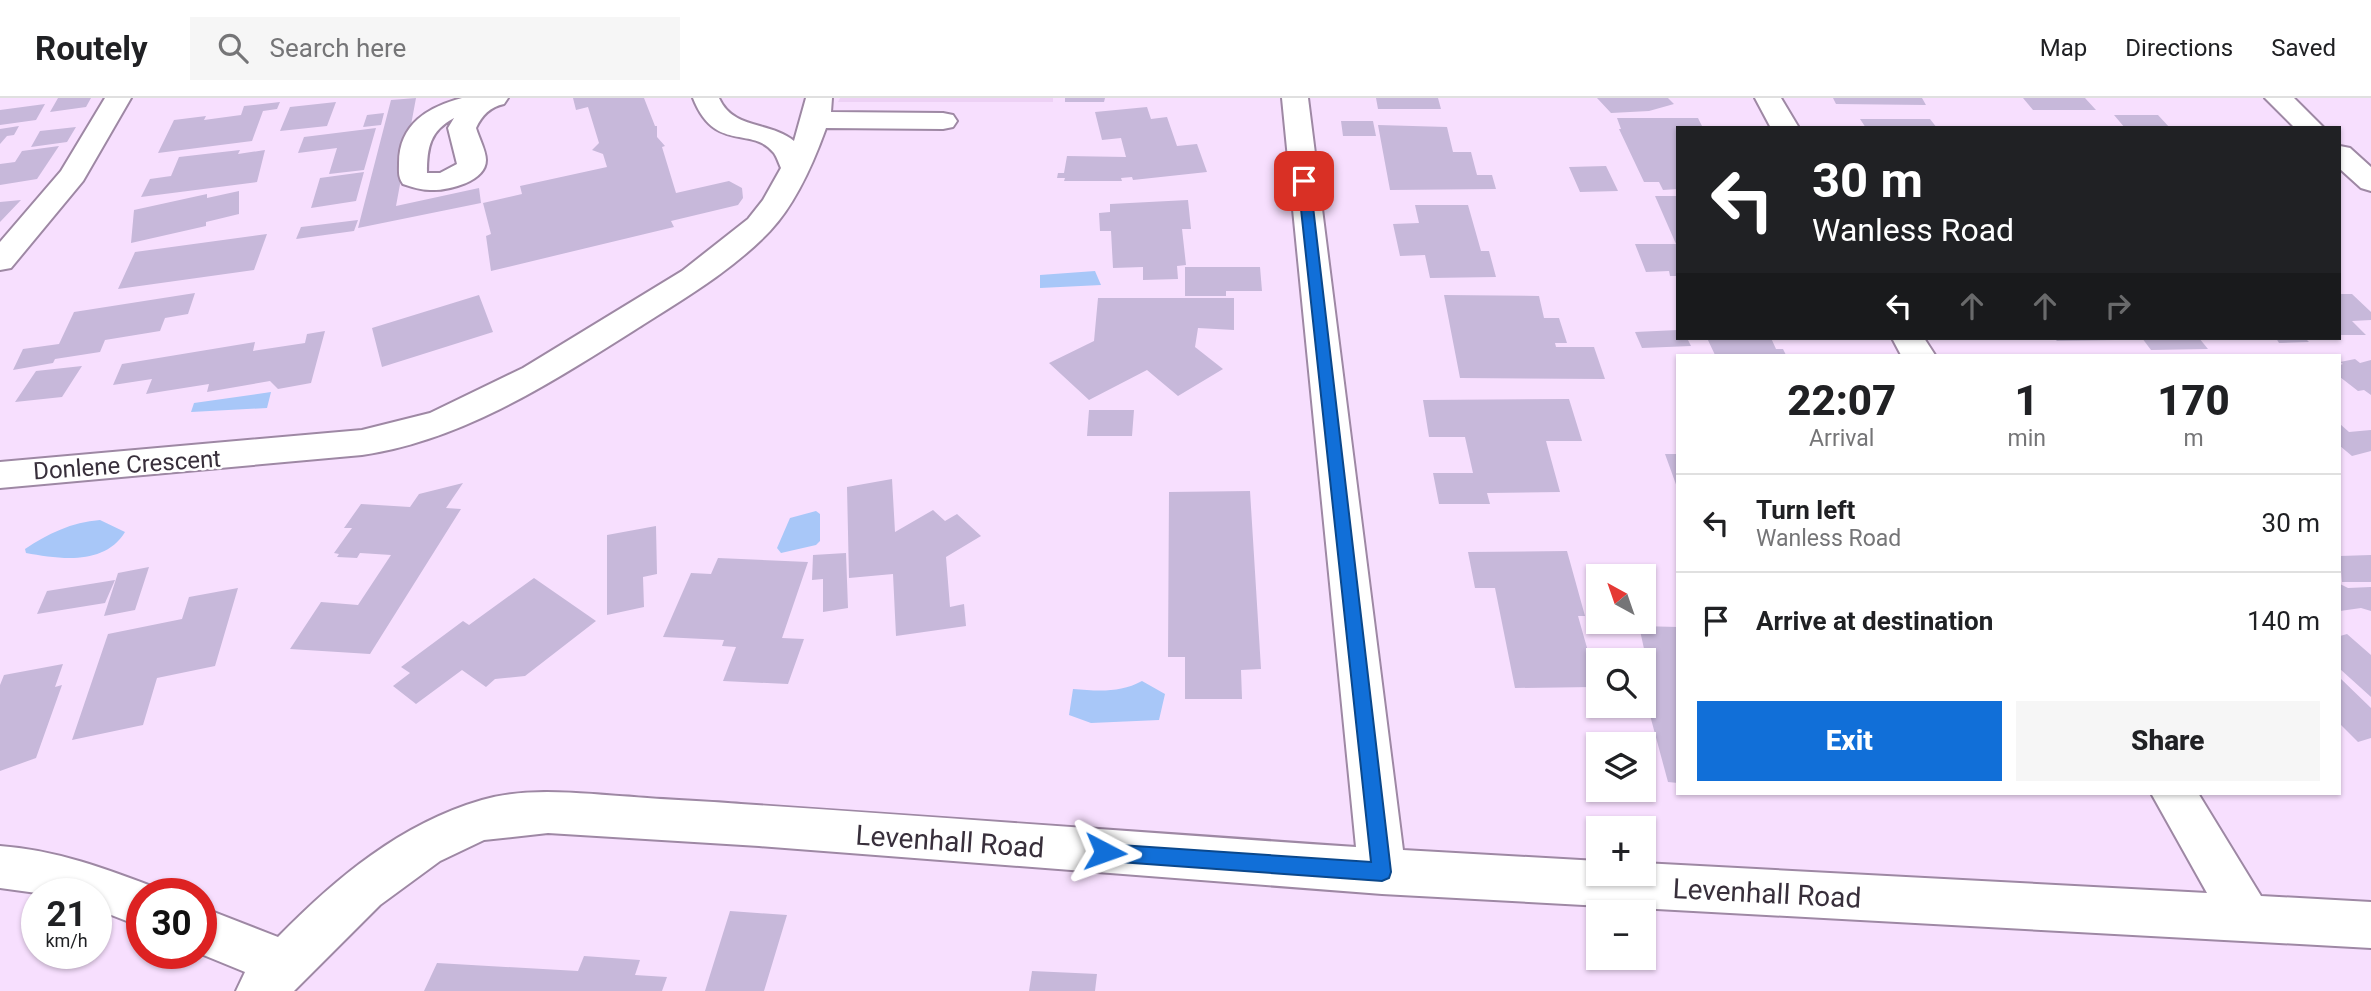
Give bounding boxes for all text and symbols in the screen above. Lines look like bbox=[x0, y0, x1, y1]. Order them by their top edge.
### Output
search box bbox=[190, 17, 680, 80]
text: Routely bbox=[35, 29, 148, 68]
icon: search bbox=[214, 29, 252, 67]
text: Search here bbox=[270, 33, 406, 63]
text: Map bbox=[2040, 34, 2087, 62]
text: Directions bbox=[2125, 34, 2233, 62]
text: Saved bbox=[2271, 34, 2336, 62]
pin bbox=[1274, 151, 1334, 211]
text: 30 m bbox=[1812, 152, 1923, 209]
icon: left bbox=[1697, 154, 1788, 245]
icon: arrive bbox=[1285, 162, 1323, 200]
text: Wanless Road bbox=[1812, 211, 2014, 249]
icon: left bbox=[1880, 287, 1918, 325]
icon: ahead bbox=[1953, 287, 1991, 325]
icon: ahead bbox=[2026, 287, 2064, 325]
icon: right bbox=[2099, 287, 2137, 325]
text: 22:07 bbox=[1787, 376, 1896, 425]
text: 1 bbox=[2015, 376, 2039, 425]
text: 170 bbox=[2157, 376, 2230, 425]
text: Arrival bbox=[1809, 425, 1874, 452]
text: min bbox=[2007, 425, 2046, 452]
text: m bbox=[2183, 425, 2204, 452]
street label: Donlene Crescent bbox=[32, 444, 222, 486]
text: Turn left bbox=[1756, 495, 1855, 525]
icon: left bbox=[1697, 504, 1735, 542]
text: 30 m bbox=[2262, 508, 2320, 538]
text: Wanless Road bbox=[1756, 525, 1901, 552]
north arrow bbox=[1586, 564, 1656, 634]
map controls bbox=[1586, 564, 1656, 970]
icon: arrive bbox=[1697, 602, 1735, 640]
text: Arrive at destination bbox=[1756, 606, 1993, 636]
text: 140 m bbox=[2247, 606, 2320, 636]
button: search bbox=[1586, 648, 1656, 718]
button: Exit bbox=[1697, 701, 2002, 781]
button: Share bbox=[2016, 701, 2320, 781]
button: layers bbox=[1586, 732, 1656, 802]
position arrow bbox=[1068, 815, 1142, 889]
button: + bbox=[1586, 816, 1656, 886]
street label: Levenhall Road bbox=[855, 818, 1045, 865]
street label: Levenhall Road bbox=[1672, 872, 1862, 915]
speed limit sign: 30 bbox=[126, 878, 217, 969]
text: 21 bbox=[46, 894, 87, 935]
button: − bbox=[1586, 900, 1656, 970]
text: km/h bbox=[45, 930, 88, 951]

